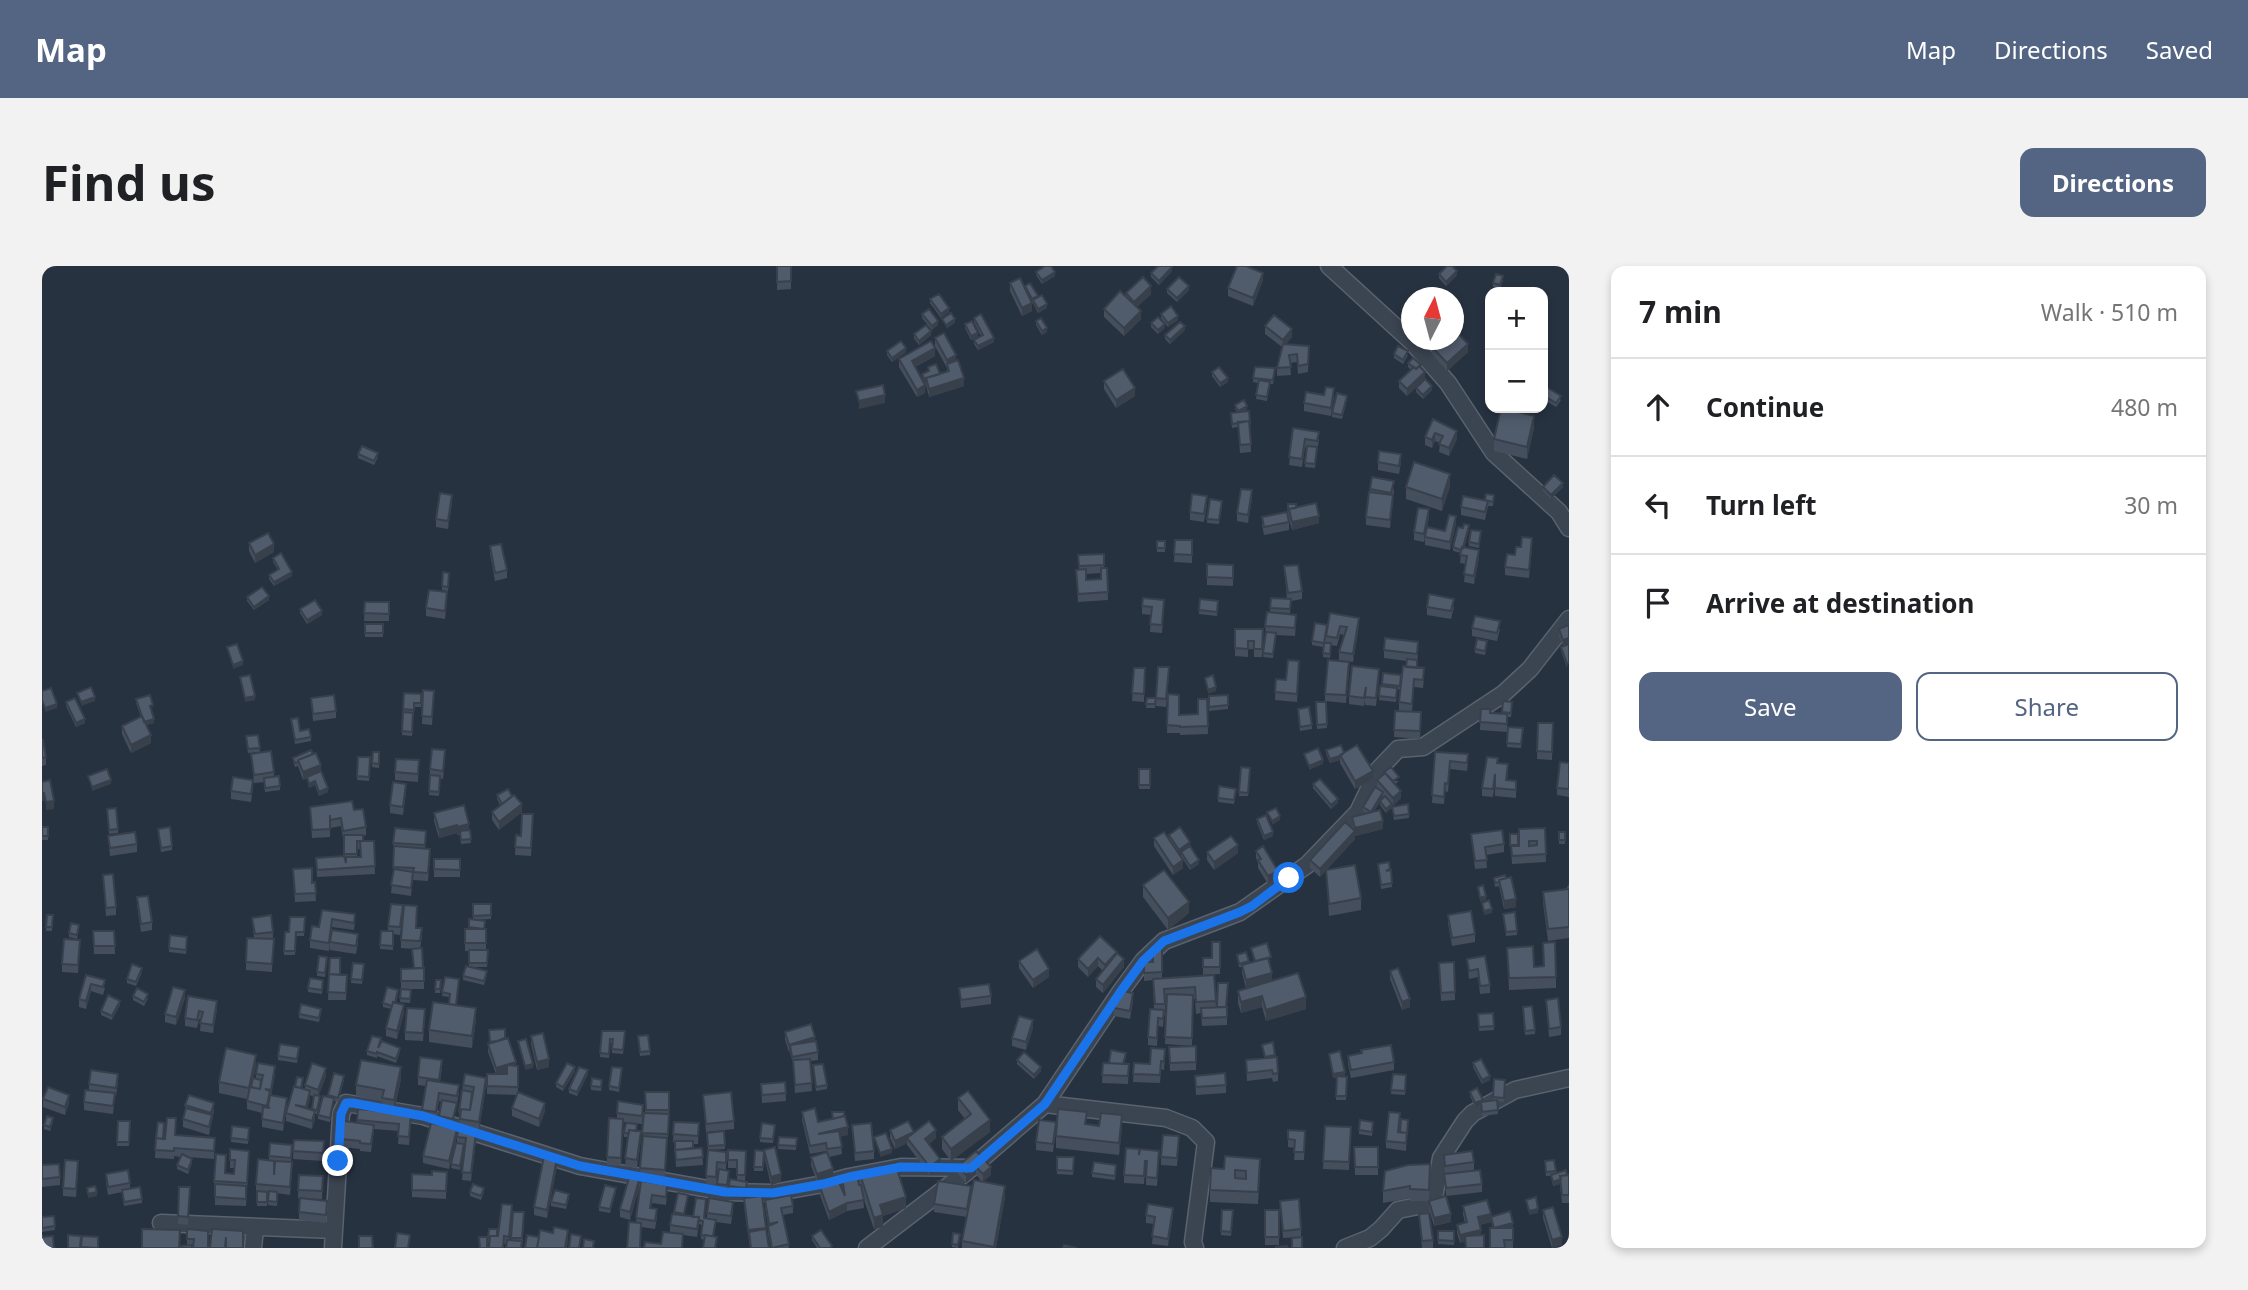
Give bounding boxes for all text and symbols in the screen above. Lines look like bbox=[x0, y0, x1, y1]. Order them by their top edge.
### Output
text: Map bbox=[35, 27, 107, 72]
text: Map bbox=[1906, 33, 1956, 66]
text: Directions bbox=[1994, 33, 2108, 66]
text: Saved bbox=[2146, 33, 2213, 66]
button: Directions bbox=[2020, 148, 2206, 217]
text: Find us bbox=[42, 149, 216, 215]
north arrow bbox=[1401, 287, 1464, 350]
map controls bbox=[1485, 287, 1548, 413]
button: + bbox=[1485, 287, 1548, 350]
text: 7 min bbox=[1639, 291, 1722, 332]
text: Walk · 510 m bbox=[2041, 296, 2178, 328]
button: − bbox=[1485, 350, 1548, 413]
icon: ahead bbox=[1639, 388, 1677, 426]
text: Continue bbox=[1706, 389, 1824, 425]
text: 480 m bbox=[2111, 391, 2178, 423]
icon: left bbox=[1639, 486, 1677, 524]
text: Turn left bbox=[1706, 487, 1817, 523]
text: 30 m bbox=[2124, 489, 2178, 521]
icon: arrive bbox=[1639, 584, 1677, 622]
text: Arrive at destination bbox=[1706, 585, 1975, 621]
button: Save bbox=[1639, 672, 1902, 741]
button: Share bbox=[1916, 672, 2178, 741]
route start bbox=[1273, 862, 1304, 893]
route end bbox=[322, 1145, 353, 1176]

